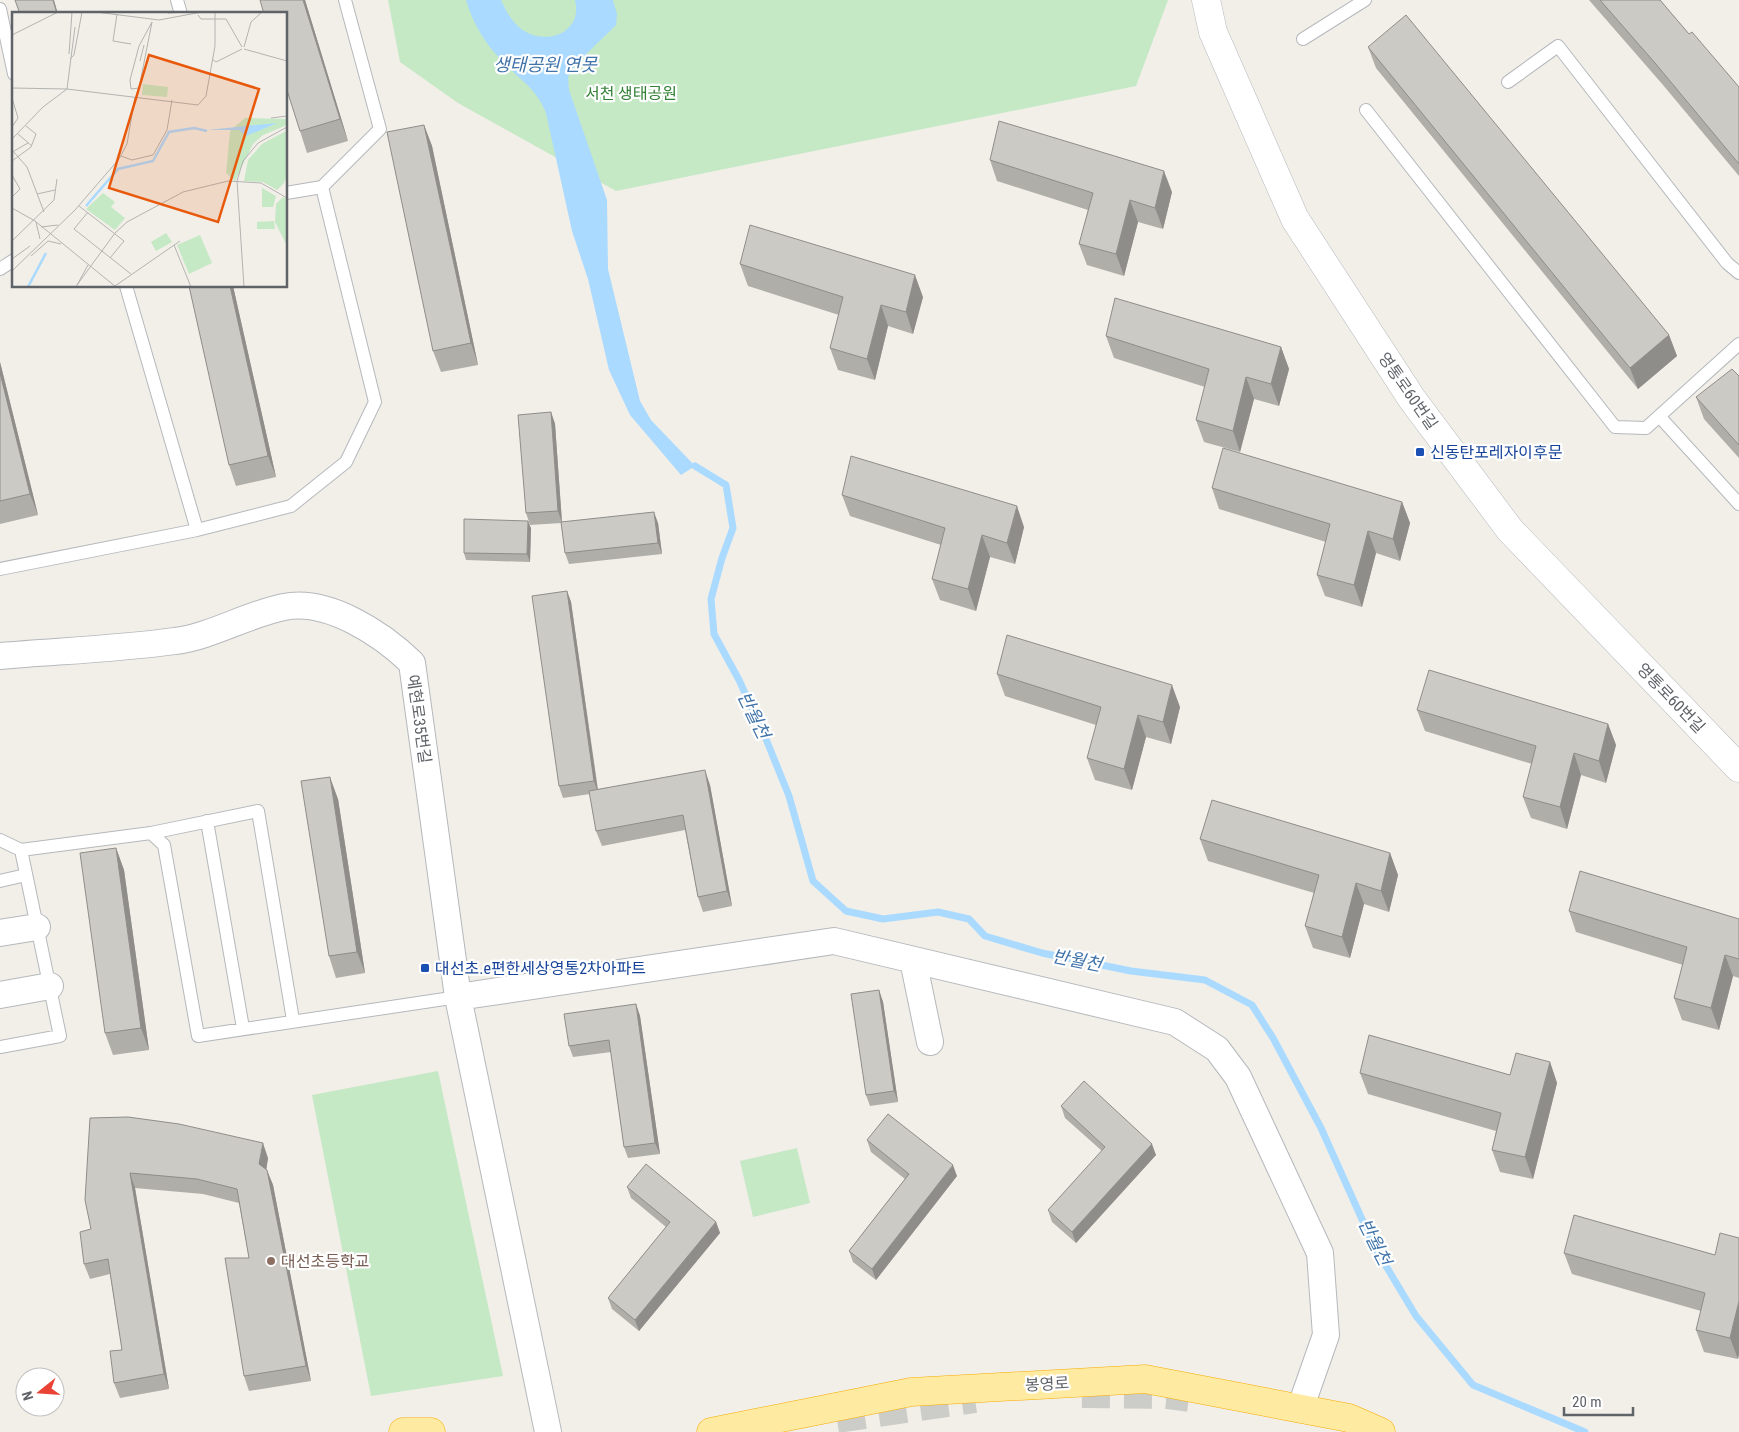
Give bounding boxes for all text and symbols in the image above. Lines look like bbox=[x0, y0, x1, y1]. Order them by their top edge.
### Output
inset map bbox=[12, 12, 288, 288]
water label: 생태공원 연못 bbox=[493, 54, 598, 75]
park label: 서천 생태공원 bbox=[585, 84, 677, 103]
street label: 영통로60번길 bbox=[1375, 349, 1441, 433]
place label: 신동탄포레자이후문 bbox=[1430, 443, 1563, 462]
marker: 신동탄포레자이후문 bbox=[1414, 446, 1426, 458]
street label: 영통로60번길 bbox=[1633, 659, 1709, 737]
street label: 예현로35번길 bbox=[403, 673, 435, 765]
water label: 반월천 bbox=[734, 688, 775, 744]
water label: 반월천 bbox=[1051, 945, 1106, 976]
place label: 대선초.e편한세상영통2차아파트 bbox=[435, 959, 646, 978]
marker: 대선초.e편한세상영통2차아파트 bbox=[419, 962, 431, 974]
water label: 반월천 bbox=[1354, 1215, 1397, 1271]
place label: 대선초등학교 bbox=[281, 1252, 369, 1271]
marker: 대선초등학교 bbox=[265, 1255, 277, 1267]
north arrow bbox=[15, 1367, 65, 1417]
street label: 봉영로 bbox=[1024, 1373, 1070, 1395]
scale bar bbox=[1564, 1384, 1633, 1416]
text: N bbox=[19, 1389, 36, 1402]
text: 20 m bbox=[1572, 1393, 1602, 1411]

